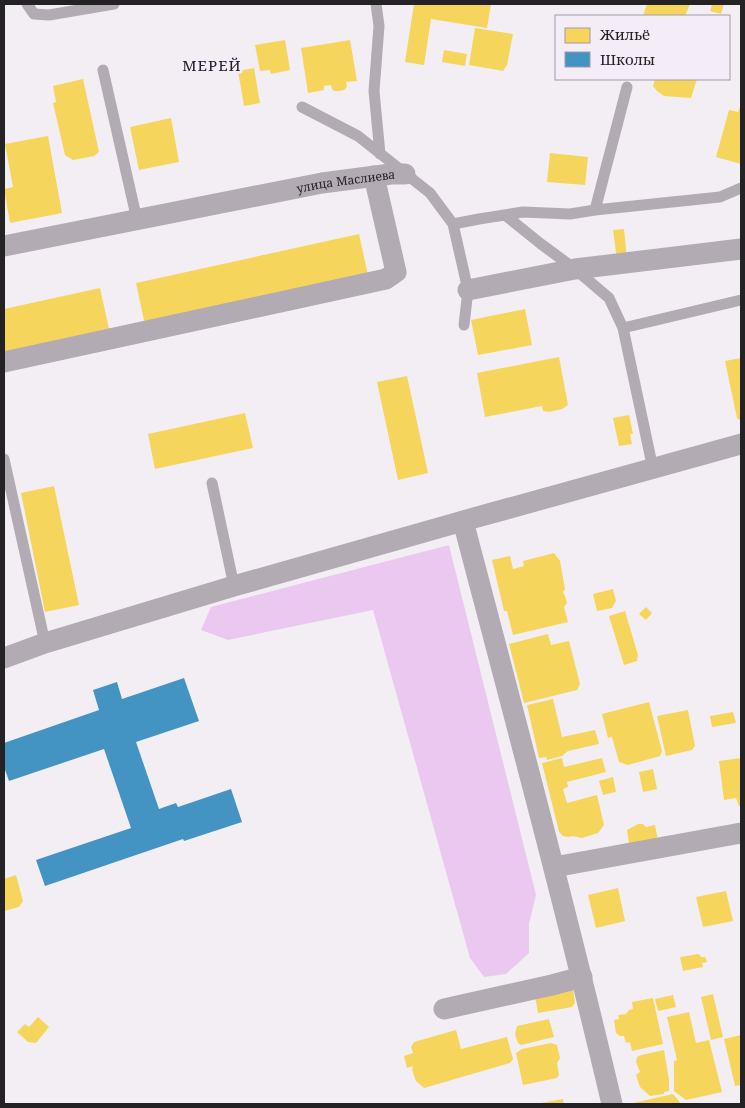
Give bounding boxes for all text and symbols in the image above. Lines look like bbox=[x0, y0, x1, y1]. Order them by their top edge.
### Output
legend bbox=[555, 15, 730, 80]
text: Жильё bbox=[599, 24, 650, 44]
text: Школы bbox=[600, 49, 655, 69]
district label: МЕРЕЙ bbox=[182, 55, 242, 75]
street label: улица Маслиева bbox=[295, 166, 395, 196]

